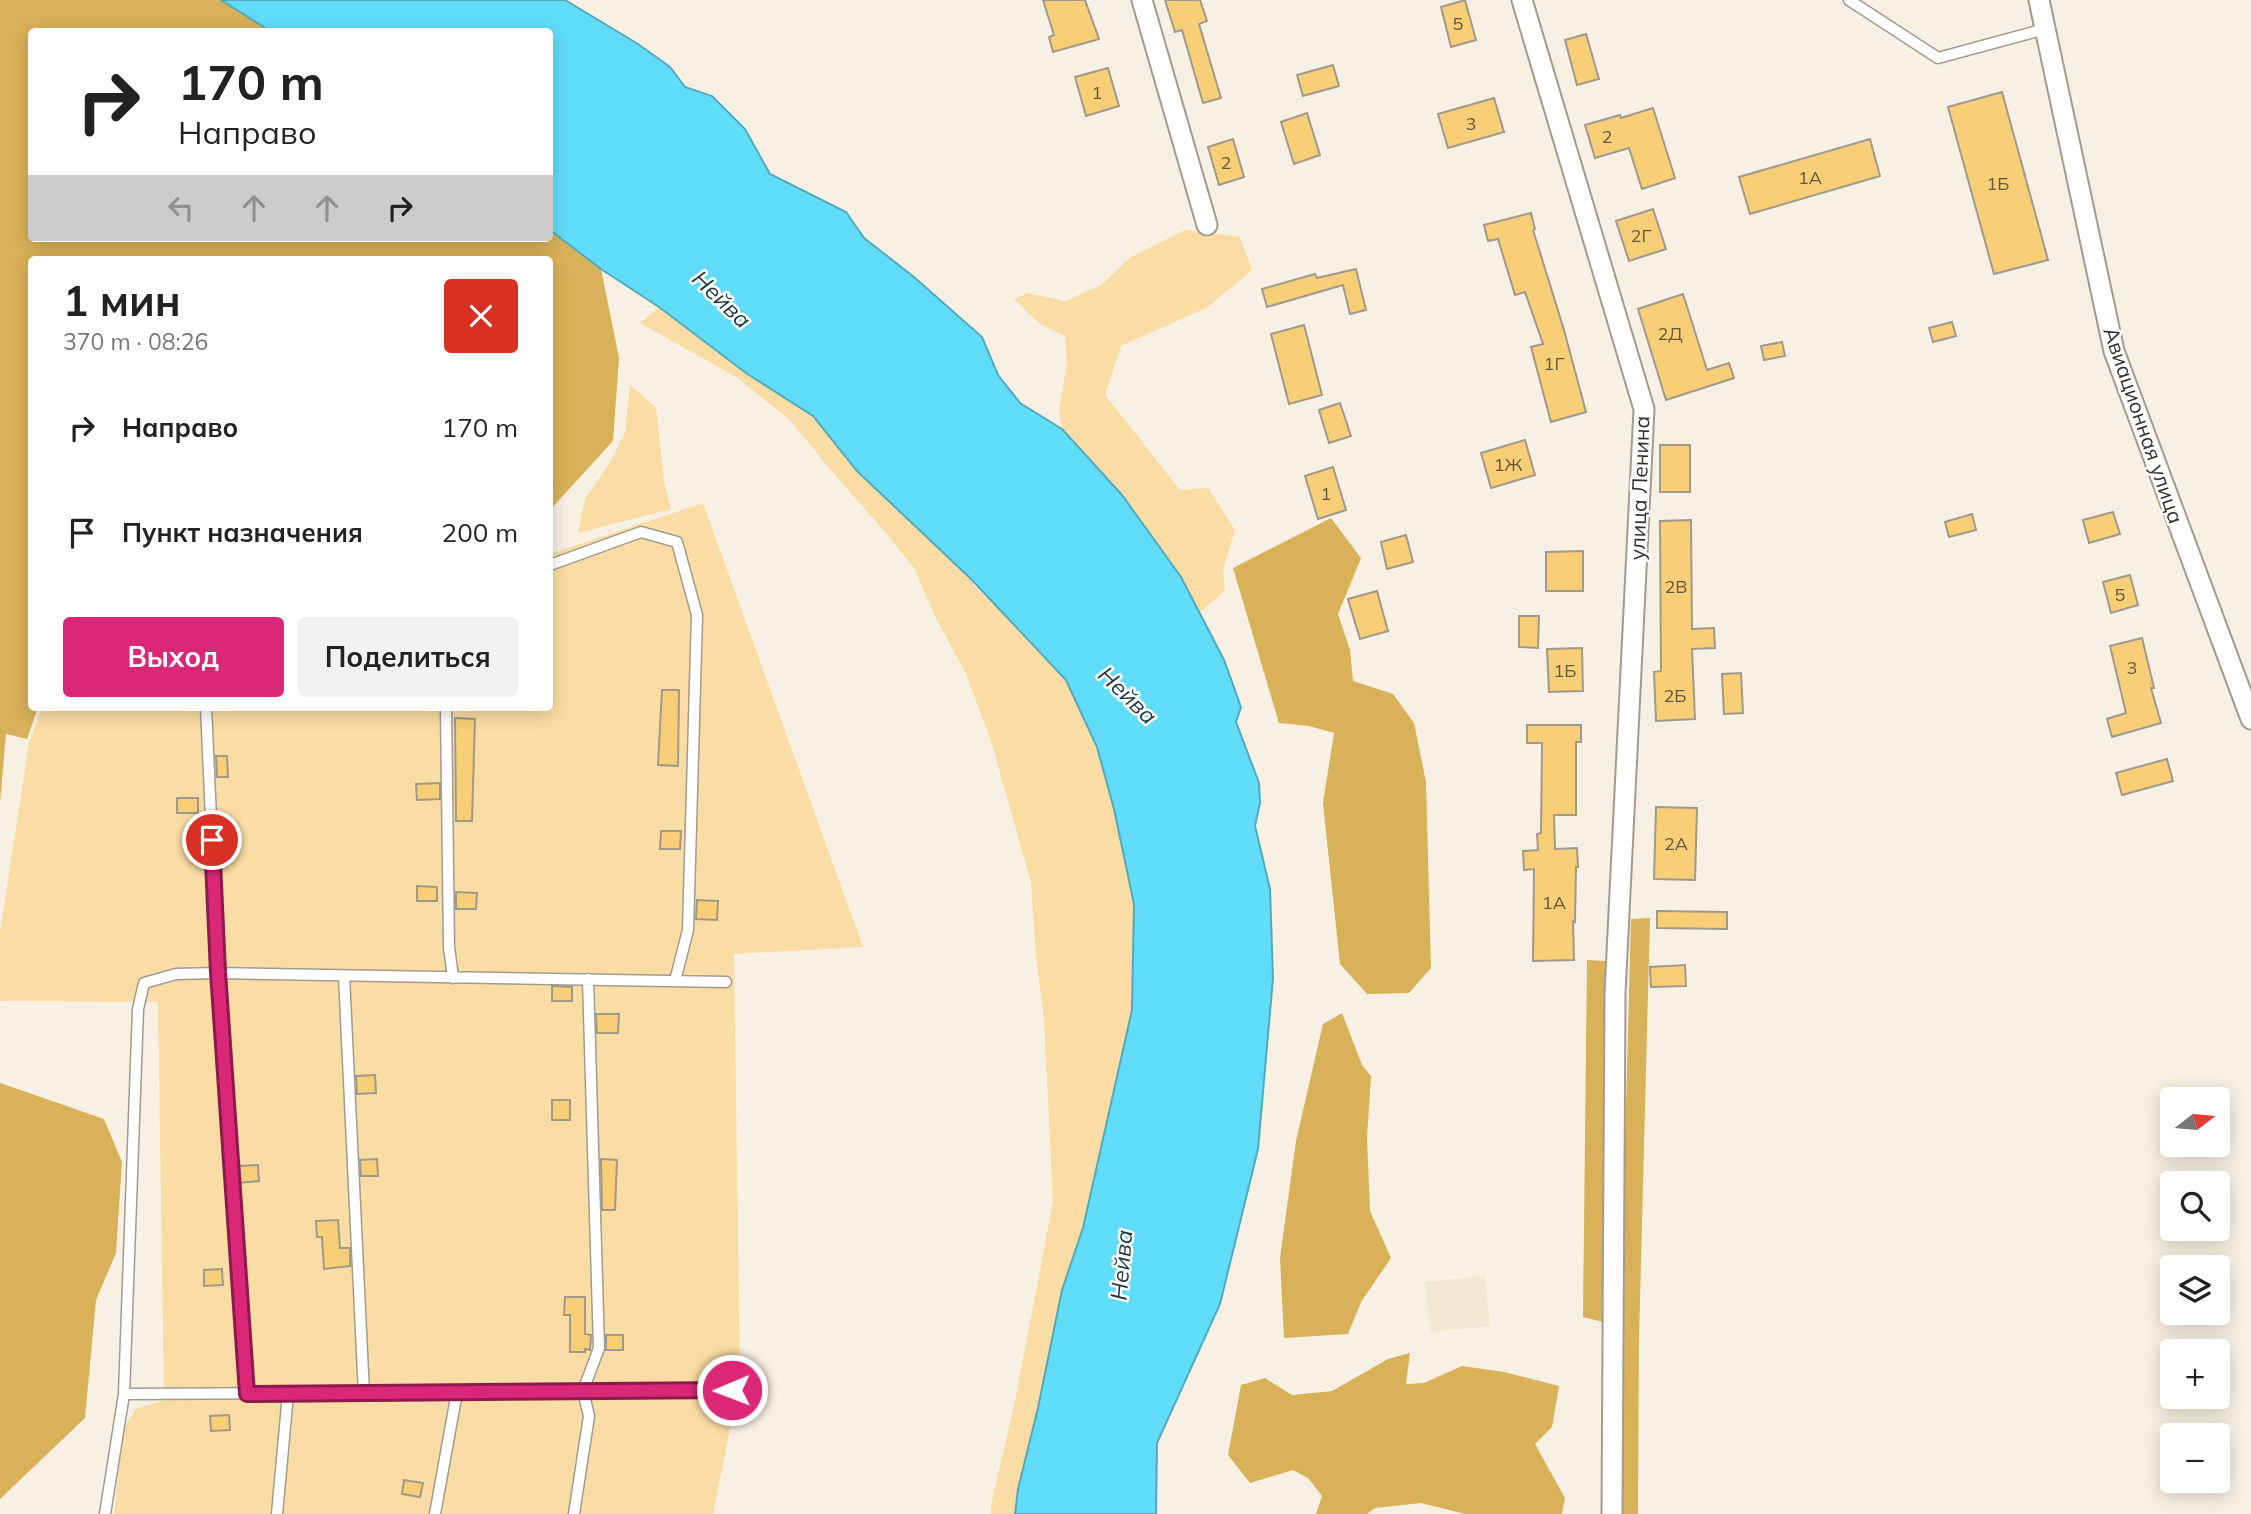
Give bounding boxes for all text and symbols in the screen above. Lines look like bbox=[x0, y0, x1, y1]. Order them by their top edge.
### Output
house number: 5 bbox=[1453, 12, 1464, 35]
text: 170 m bbox=[178, 51, 324, 112]
icon: right bbox=[63, 56, 154, 147]
house number: 1 bbox=[1092, 81, 1102, 104]
text: Направо bbox=[178, 112, 317, 152]
house number: 3 bbox=[1466, 112, 1476, 135]
house number: 2 bbox=[1602, 125, 1612, 148]
house number: 2 bbox=[1221, 151, 1231, 174]
house number: 1А bbox=[1798, 166, 1822, 189]
house number: 1Б bbox=[1987, 172, 2010, 195]
icon: left bbox=[162, 189, 200, 227]
icon: ahead bbox=[235, 189, 273, 227]
icon: ahead bbox=[308, 189, 346, 227]
icon: right bbox=[381, 189, 419, 227]
house number: 2Г bbox=[1631, 224, 1651, 247]
water label: Нейва bbox=[686, 264, 758, 334]
text: 1 мин bbox=[63, 274, 181, 327]
button: close bbox=[444, 279, 518, 353]
house number: 2Д bbox=[1657, 322, 1683, 345]
street label: Авиационная улица bbox=[2098, 323, 2190, 527]
text: 370 m · 08:26 bbox=[63, 327, 208, 356]
house number: 1Г bbox=[1544, 352, 1564, 375]
icon: right bbox=[63, 409, 101, 447]
text: Направо bbox=[122, 411, 238, 444]
text: 170 m bbox=[442, 411, 518, 444]
street label: улица Ленина bbox=[1623, 415, 1655, 561]
house number: 1Ж bbox=[1494, 453, 1522, 476]
house number: 1 bbox=[1321, 482, 1331, 505]
icon: arrive bbox=[63, 514, 101, 552]
text: Пункт назначения bbox=[122, 516, 363, 549]
text: 200 m bbox=[442, 516, 518, 549]
house number: 2В bbox=[1664, 575, 1688, 598]
house number: 5 bbox=[2115, 583, 2126, 606]
button: Выход bbox=[63, 617, 284, 697]
button: Поделиться bbox=[298, 617, 518, 697]
house number: 3 bbox=[2127, 656, 2137, 679]
house number: 1Б bbox=[1554, 659, 1577, 682]
water label: Нейва bbox=[1092, 660, 1164, 730]
house number: 2Б bbox=[1664, 684, 1687, 707]
pin bbox=[182, 810, 242, 870]
icon: arrive bbox=[193, 821, 231, 859]
house number: 2А bbox=[1664, 832, 1688, 855]
house number: 1А bbox=[1542, 891, 1566, 914]
north arrow bbox=[2160, 1087, 2230, 1157]
map controls bbox=[2160, 1087, 2230, 1493]
button: search bbox=[2160, 1171, 2230, 1241]
water label: Нейва bbox=[1103, 1228, 1139, 1302]
button: layers bbox=[2160, 1255, 2230, 1325]
button: + bbox=[2160, 1339, 2230, 1409]
position arrow bbox=[695, 1353, 769, 1427]
button: − bbox=[2160, 1423, 2230, 1493]

